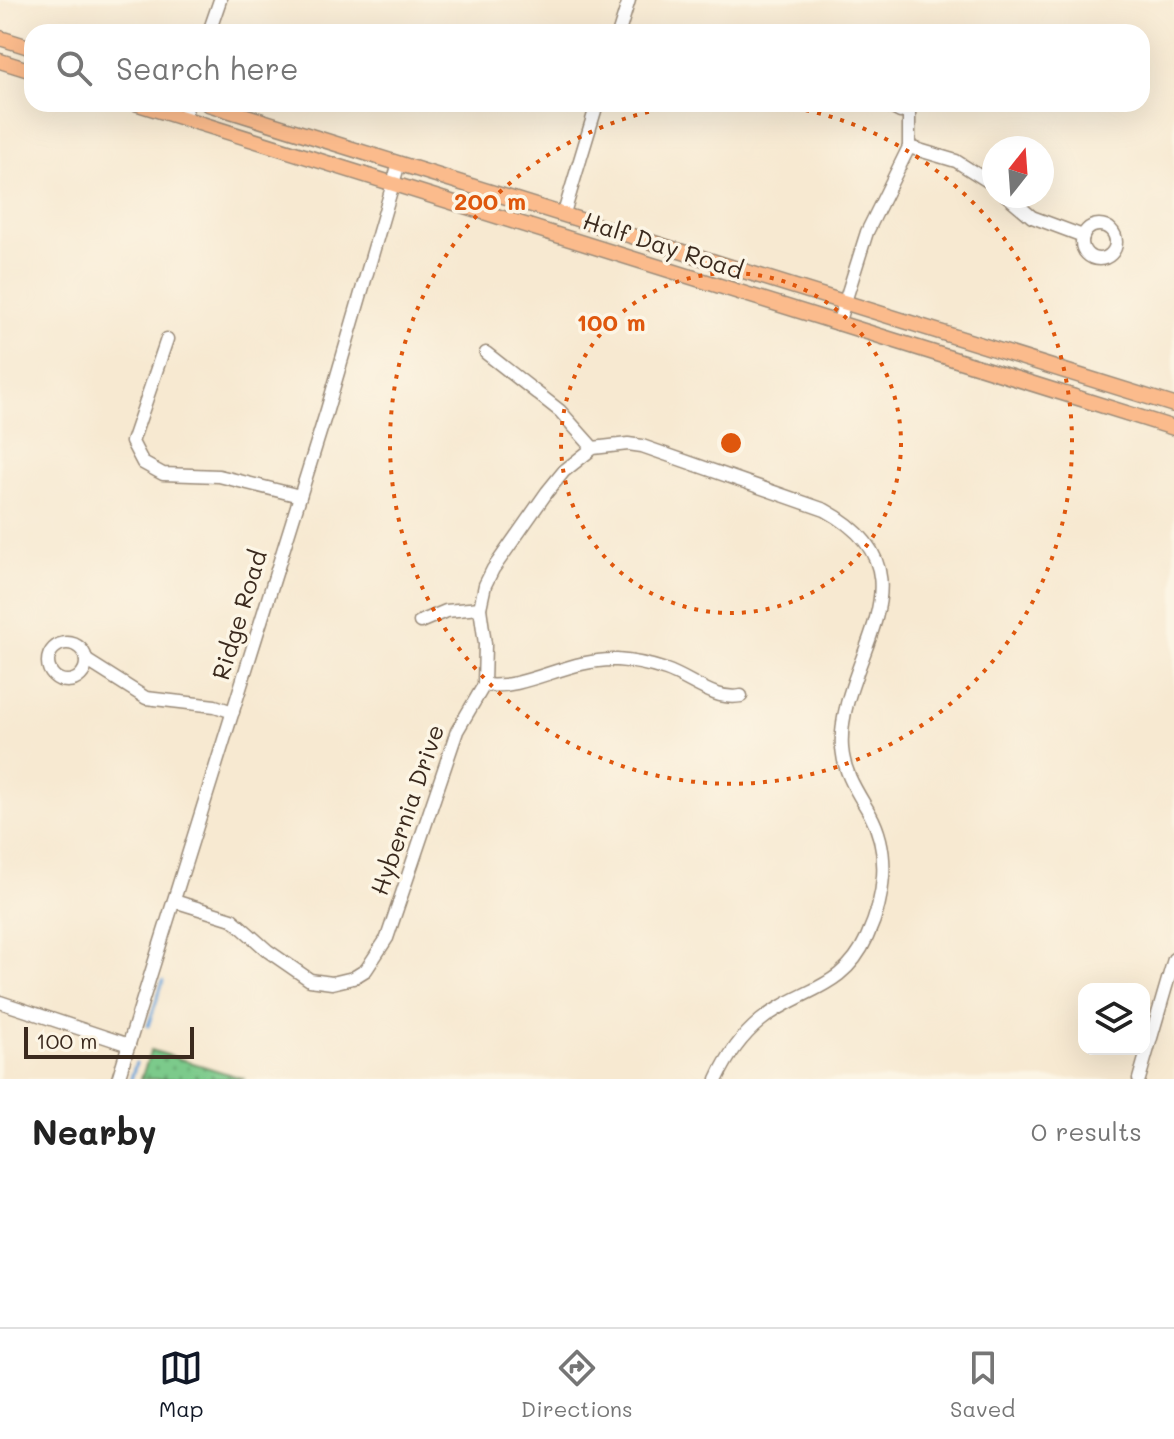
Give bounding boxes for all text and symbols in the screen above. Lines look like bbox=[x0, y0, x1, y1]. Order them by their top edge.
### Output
search box bbox=[24, 24, 1150, 112]
icon: search bbox=[52, 46, 96, 90]
text: Search here bbox=[116, 48, 299, 88]
north arrow bbox=[982, 136, 1054, 208]
text: 200 m bbox=[454, 185, 526, 216]
street label: Half Day Road bbox=[579, 204, 747, 285]
text: 100 m bbox=[576, 306, 646, 337]
centre of rings bbox=[717, 429, 745, 457]
street label: Ridge Road bbox=[204, 546, 273, 683]
street label: Hybernia Drive bbox=[363, 720, 450, 899]
map controls bbox=[1078, 983, 1150, 1055]
button: layers bbox=[1078, 983, 1150, 1055]
scale bar bbox=[24, 1023, 194, 1059]
text: 100 m bbox=[36, 1026, 98, 1055]
text: Nearby bbox=[32, 1109, 157, 1154]
text: 0 results bbox=[1031, 1114, 1142, 1148]
tab: Map bbox=[159, 1346, 204, 1423]
tab: Directions bbox=[521, 1346, 633, 1423]
tab: Saved bbox=[950, 1346, 1015, 1423]

